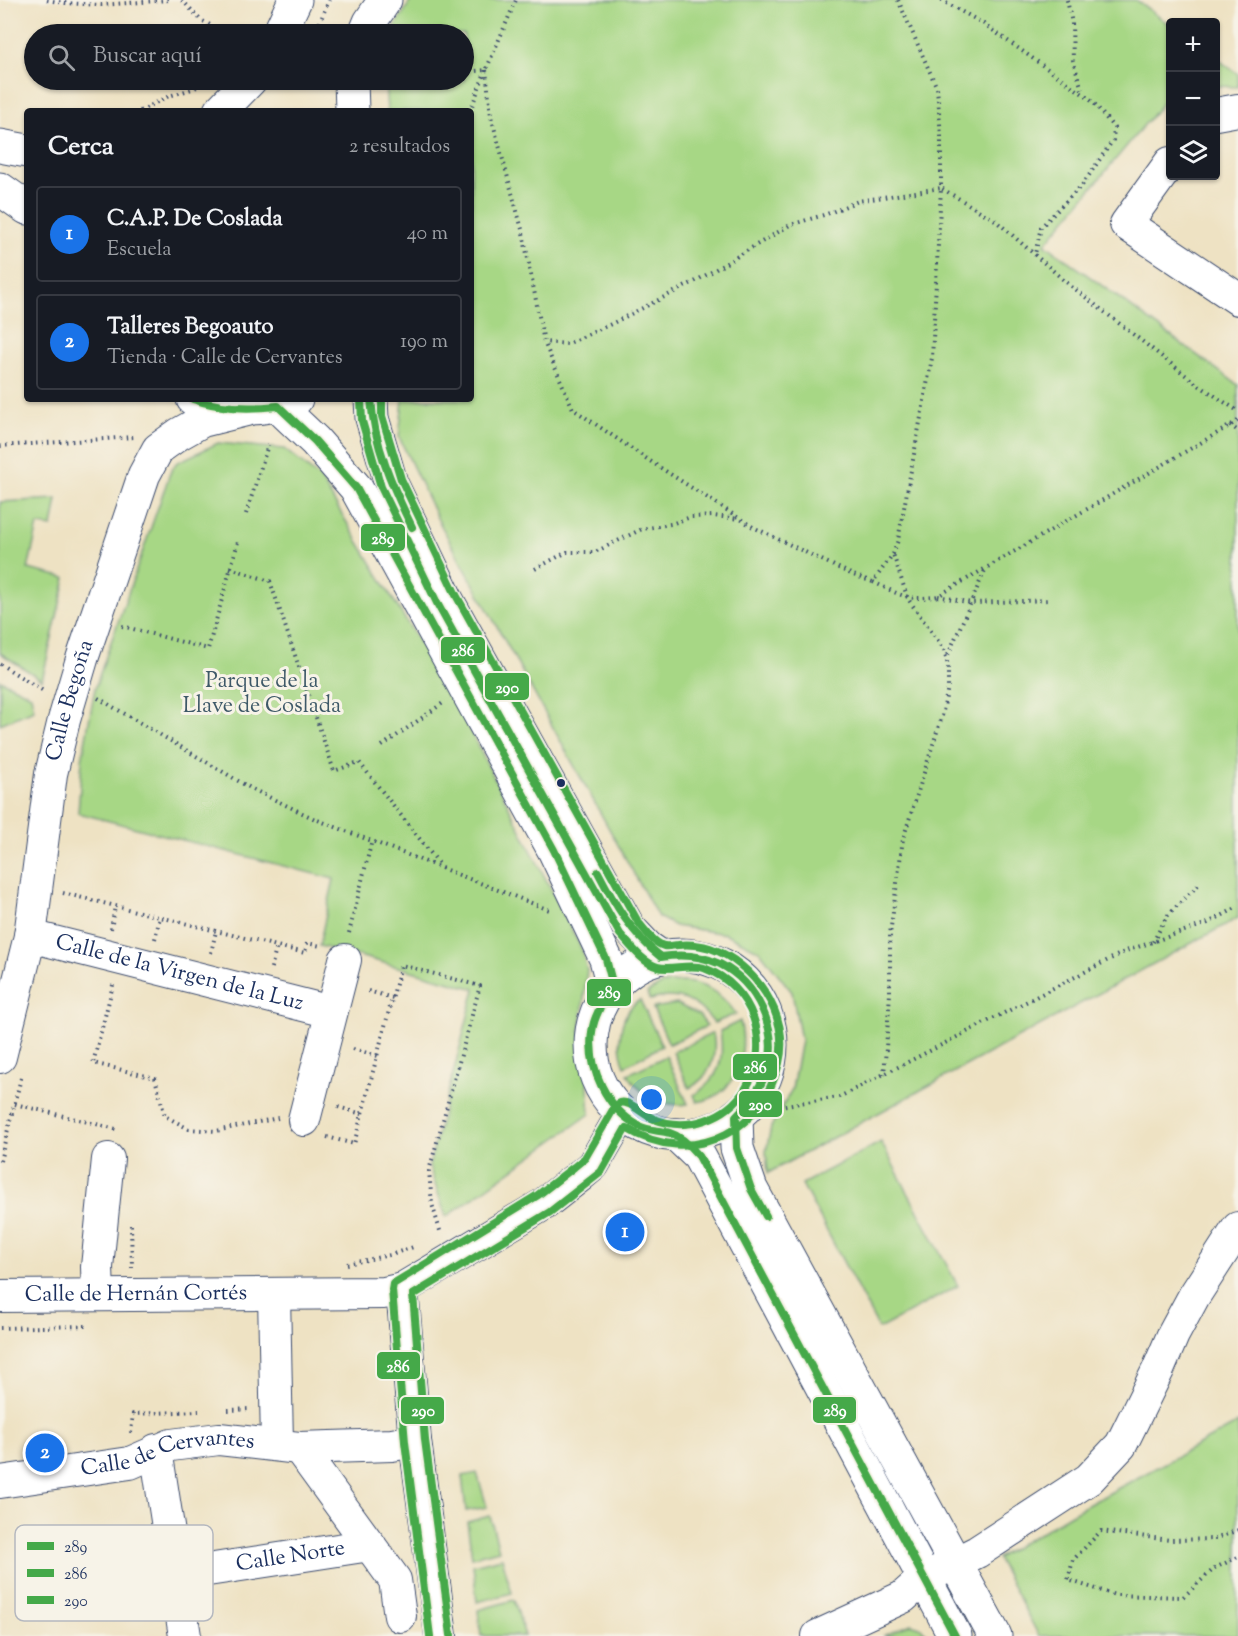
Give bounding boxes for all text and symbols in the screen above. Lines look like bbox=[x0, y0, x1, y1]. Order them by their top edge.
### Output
map controls bbox=[1166, 18, 1220, 180]
button: + bbox=[1166, 18, 1220, 72]
search box bbox=[24, 24, 474, 90]
icon: search bbox=[45, 41, 78, 74]
text: Buscar aquí bbox=[93, 41, 202, 73]
button: − bbox=[1166, 72, 1220, 126]
button: layers bbox=[1166, 126, 1220, 180]
text: Cerca bbox=[48, 129, 114, 166]
text: 2 resultados bbox=[349, 133, 450, 162]
text: C.A.P. De Coslada bbox=[107, 204, 283, 236]
text: 1 bbox=[66, 220, 73, 249]
text: 40 m bbox=[407, 220, 448, 249]
text: Escuela bbox=[107, 236, 172, 265]
text: Talleres Begoauto bbox=[107, 312, 274, 344]
text: 2 bbox=[65, 328, 74, 357]
text: 190 m bbox=[400, 328, 448, 357]
text: Tienda · Calle de Cervantes bbox=[107, 344, 343, 373]
line badge: 289 bbox=[360, 523, 406, 552]
text: 289 bbox=[371, 529, 395, 552]
street label: Calle Begoña bbox=[39, 636, 103, 764]
line badge: 286 bbox=[440, 636, 486, 664]
text: 286 bbox=[451, 641, 475, 664]
park label: Parque de la Llave de Coslada bbox=[183, 666, 341, 723]
line badge: 290 bbox=[484, 672, 530, 701]
text: 290 bbox=[495, 678, 519, 701]
unlabelled marker bbox=[555, 777, 567, 789]
street label: Calle de la Virgen de la Luz bbox=[52, 927, 307, 1020]
line badge: 289 bbox=[586, 978, 632, 1007]
text: 289 bbox=[597, 983, 621, 1006]
line badge: 286 bbox=[732, 1053, 778, 1081]
text: 286 bbox=[743, 1058, 767, 1081]
your location bbox=[637, 1085, 666, 1114]
line badge: 290 bbox=[738, 1090, 783, 1118]
text: 290 bbox=[748, 1095, 772, 1118]
pin: 1 bbox=[606, 1210, 644, 1254]
street label: Calle de Hernán Cortés bbox=[25, 1278, 247, 1312]
line badge: 286 bbox=[376, 1351, 421, 1380]
text: 286 bbox=[386, 1357, 410, 1380]
line badge: 290 bbox=[400, 1396, 445, 1425]
line badge: 289 bbox=[812, 1396, 857, 1424]
text: 290 bbox=[411, 1401, 435, 1424]
text: 289 bbox=[823, 1401, 847, 1424]
street label: Calle de Cervantes bbox=[79, 1423, 256, 1486]
pin: 2 bbox=[26, 1430, 64, 1476]
legend bbox=[15, 1525, 213, 1621]
street label: Calle Norte bbox=[234, 1533, 347, 1581]
text: 289 bbox=[64, 1537, 87, 1560]
text: 286 bbox=[64, 1564, 87, 1587]
text: 290 bbox=[64, 1591, 88, 1614]

